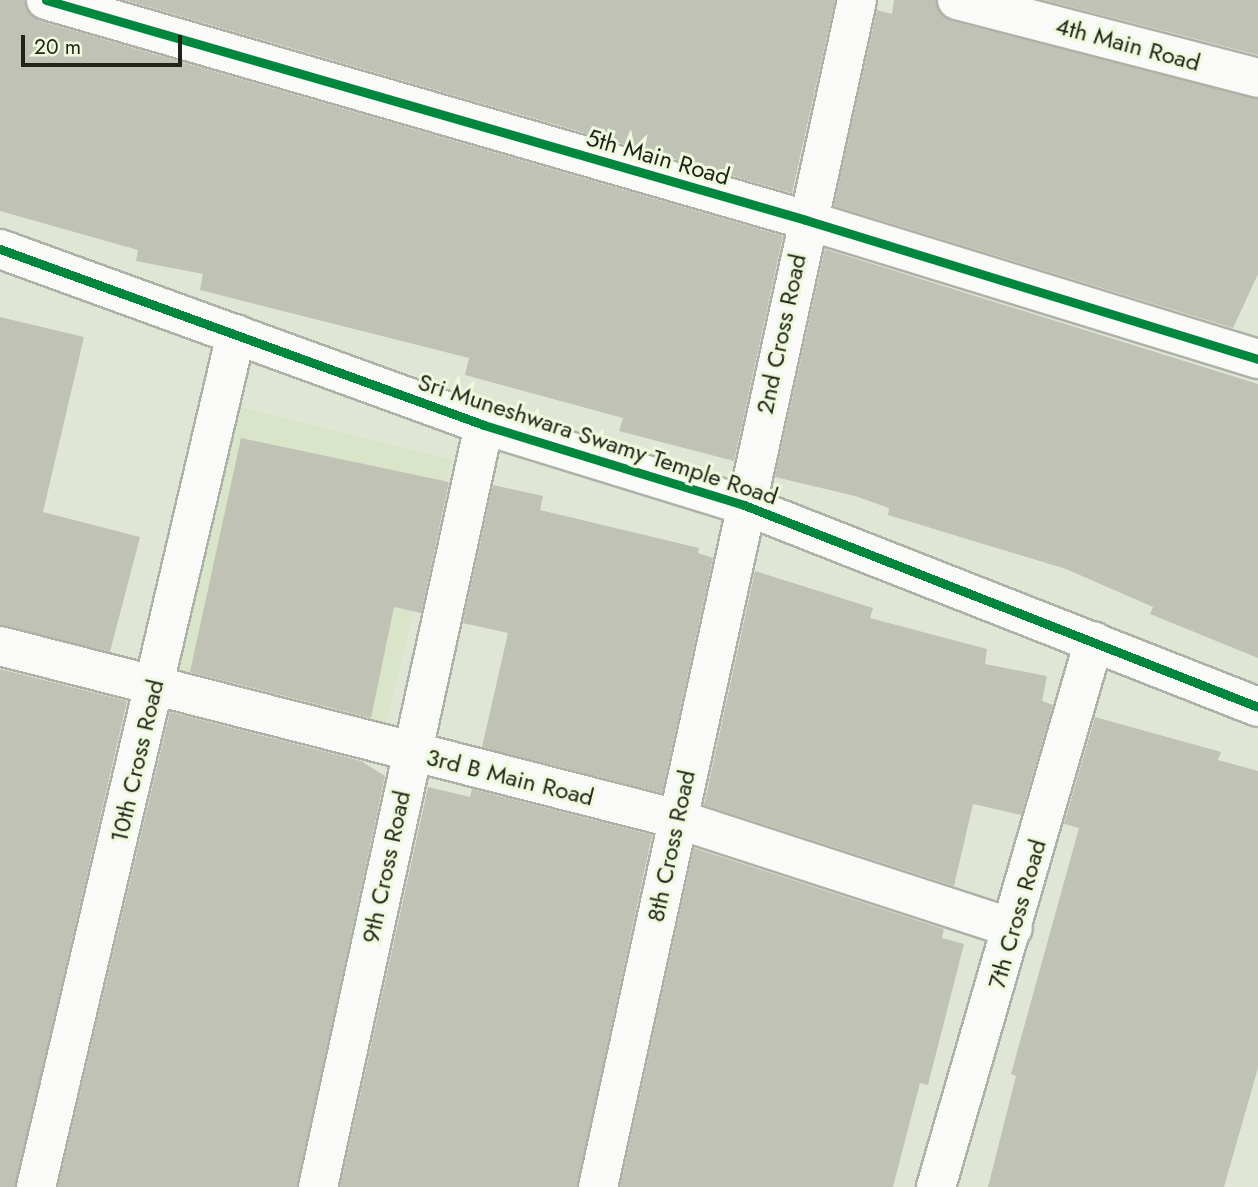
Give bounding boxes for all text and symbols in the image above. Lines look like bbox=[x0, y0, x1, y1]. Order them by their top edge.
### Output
street label: 4th Main Road bbox=[1053, 11, 1203, 77]
scale bar bbox=[24, 21, 186, 65]
text: 20 m bbox=[34, 32, 81, 62]
street label: 5th Main Road bbox=[583, 123, 733, 191]
street label: 2nd Cross Road bbox=[750, 251, 812, 417]
street label: Sri Muneshwara Swamy Temple Road bbox=[414, 367, 782, 511]
street label: 10th Cross Road bbox=[104, 677, 170, 845]
street label: 3rd B Main Road bbox=[423, 742, 597, 812]
street label: 8th Cross Road bbox=[641, 767, 701, 925]
street label: 9th Cross Road bbox=[356, 788, 416, 946]
street label: 7th Cross Road bbox=[982, 836, 1052, 992]

